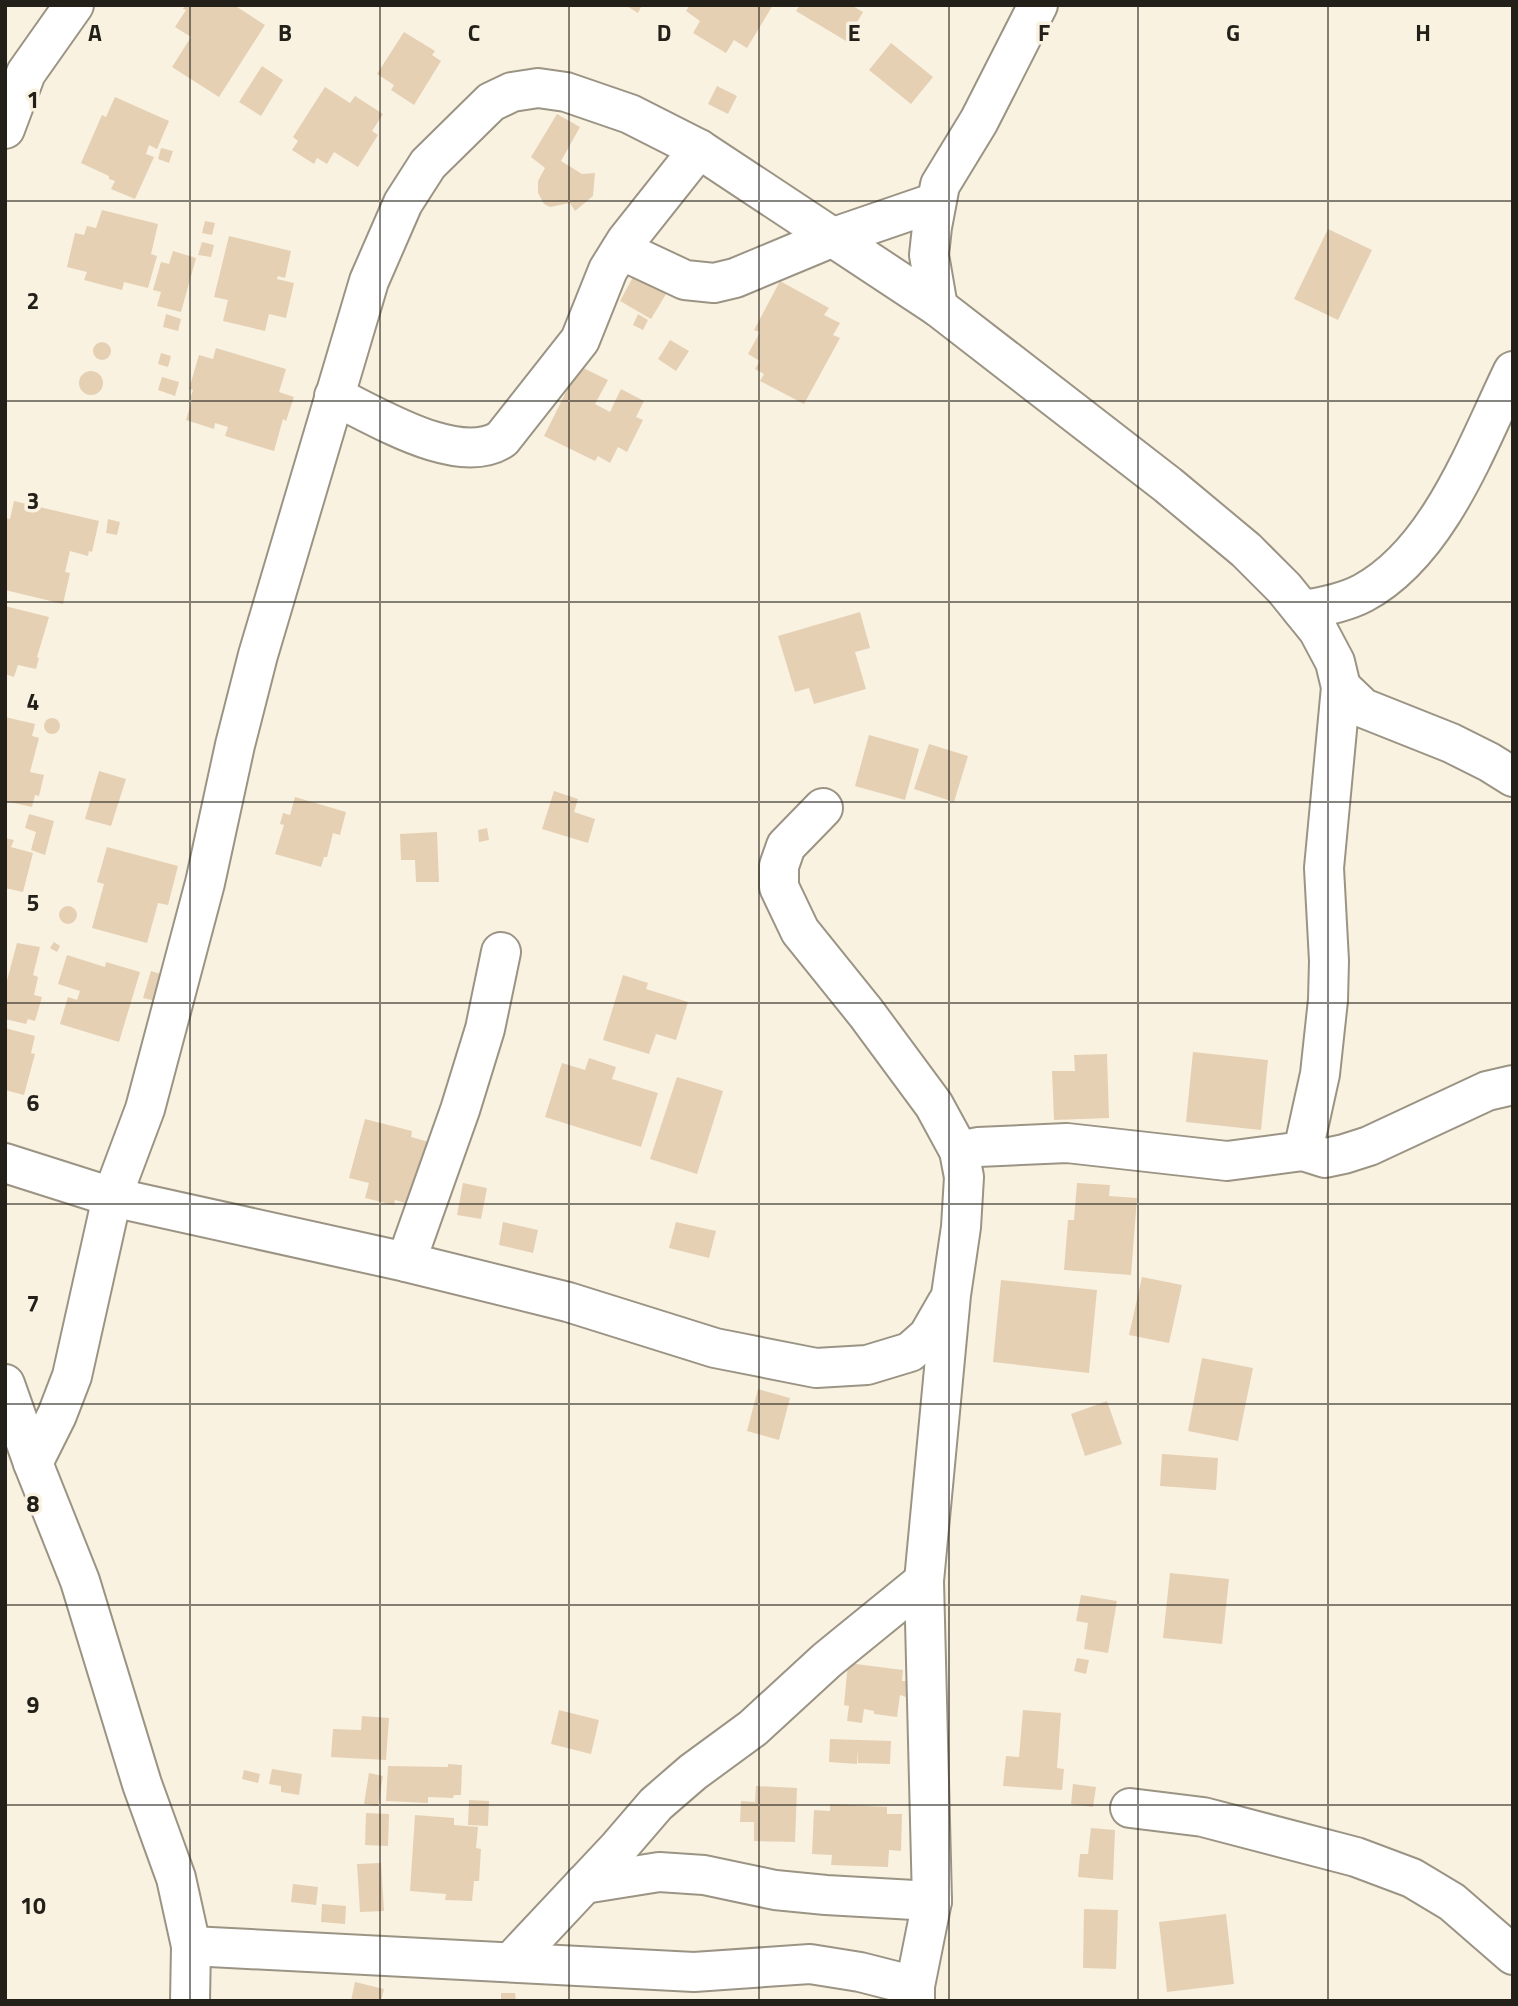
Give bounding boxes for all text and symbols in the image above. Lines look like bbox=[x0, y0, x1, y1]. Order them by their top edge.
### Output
text: A bbox=[88, 15, 102, 50]
text: B bbox=[278, 15, 292, 50]
text: C bbox=[468, 15, 480, 50]
text: D bbox=[657, 15, 671, 50]
text: E bbox=[848, 15, 860, 50]
text: F bbox=[1038, 15, 1050, 50]
text: G bbox=[1226, 15, 1240, 50]
text: H bbox=[1415, 15, 1431, 50]
text: 1 bbox=[27, 82, 39, 117]
text: 2 bbox=[27, 283, 39, 318]
text: 3 bbox=[27, 483, 39, 518]
text: 4 bbox=[27, 684, 39, 719]
text: 5 bbox=[27, 885, 39, 920]
text: 6 bbox=[27, 1085, 40, 1120]
text: 7 bbox=[27, 1286, 39, 1321]
text: 8 bbox=[27, 1486, 40, 1521]
text: 9 bbox=[27, 1687, 40, 1722]
text: 10 bbox=[20, 1888, 46, 1923]

